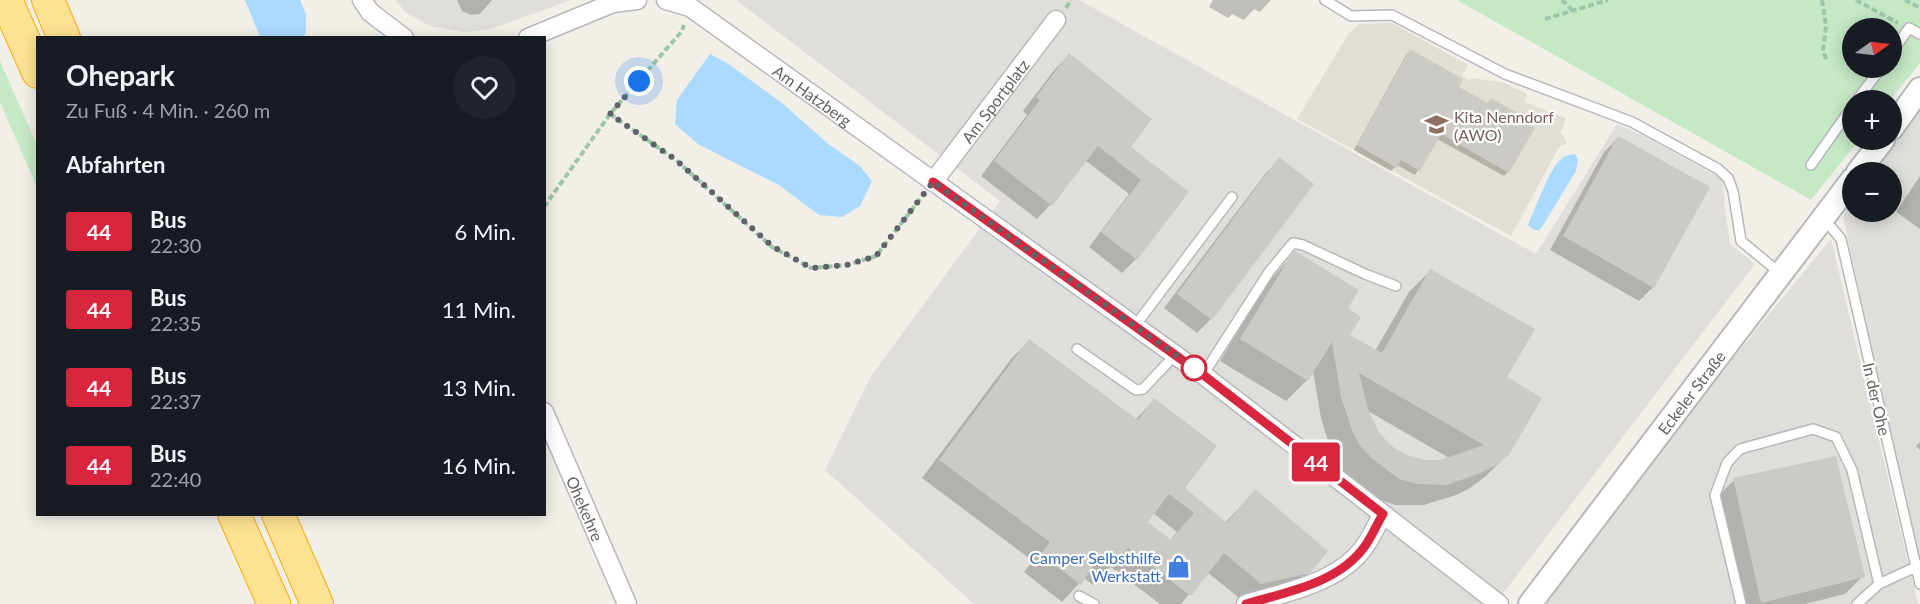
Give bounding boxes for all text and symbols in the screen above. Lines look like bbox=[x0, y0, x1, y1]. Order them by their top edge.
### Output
north arrow bbox=[1842, 18, 1902, 78]
map controls bbox=[1842, 18, 1902, 222]
street label: Am Sportplatz bbox=[957, 55, 1032, 146]
button: heart bbox=[453, 56, 516, 119]
text: Ohepark bbox=[66, 58, 175, 92]
street label: Am Hatzberg bbox=[770, 60, 856, 130]
your location bbox=[624, 66, 654, 96]
button: + bbox=[1842, 90, 1902, 150]
text: Zu Fuß · 4 Min. · 260 m bbox=[66, 98, 270, 122]
place label: Kita Nenndorf (AWO) bbox=[1454, 107, 1554, 144]
school or university icon: Kita Nenndorf (AWO) bbox=[1423, 112, 1449, 138]
text: Abfahrten bbox=[66, 151, 165, 178]
button: − bbox=[1842, 162, 1902, 222]
text: Bus bbox=[150, 206, 186, 233]
text: 6 Min. bbox=[455, 218, 516, 245]
text: 44 bbox=[87, 219, 111, 244]
text: 22:30 bbox=[150, 233, 201, 257]
text: Bus bbox=[150, 284, 186, 311]
text: 11 Min. bbox=[442, 296, 516, 323]
text: 44 bbox=[87, 297, 111, 322]
text: 22:35 bbox=[150, 311, 201, 335]
street label: Eckeler Straße bbox=[1653, 347, 1729, 438]
unlabelled marker bbox=[1181, 355, 1207, 381]
street label: In der Ohe bbox=[1859, 361, 1895, 437]
text: Bus bbox=[150, 362, 186, 389]
text: 13 Min. bbox=[442, 374, 516, 401]
text: 44 bbox=[87, 375, 111, 400]
text: 22:37 bbox=[150, 389, 201, 413]
text: Bus bbox=[150, 440, 186, 467]
line badge: 44 bbox=[1289, 442, 1343, 482]
text: 44 bbox=[1304, 450, 1328, 475]
text: 16 Min. bbox=[442, 452, 516, 479]
text: 44 bbox=[87, 453, 111, 478]
text: 22:40 bbox=[150, 467, 201, 491]
street label: Ohekehre bbox=[563, 473, 608, 544]
place label: Camper Selbsthilfe Werkstatt bbox=[1029, 548, 1161, 585]
shop icon: Camper Selbsthilfe Werkstatt bbox=[1166, 553, 1192, 579]

